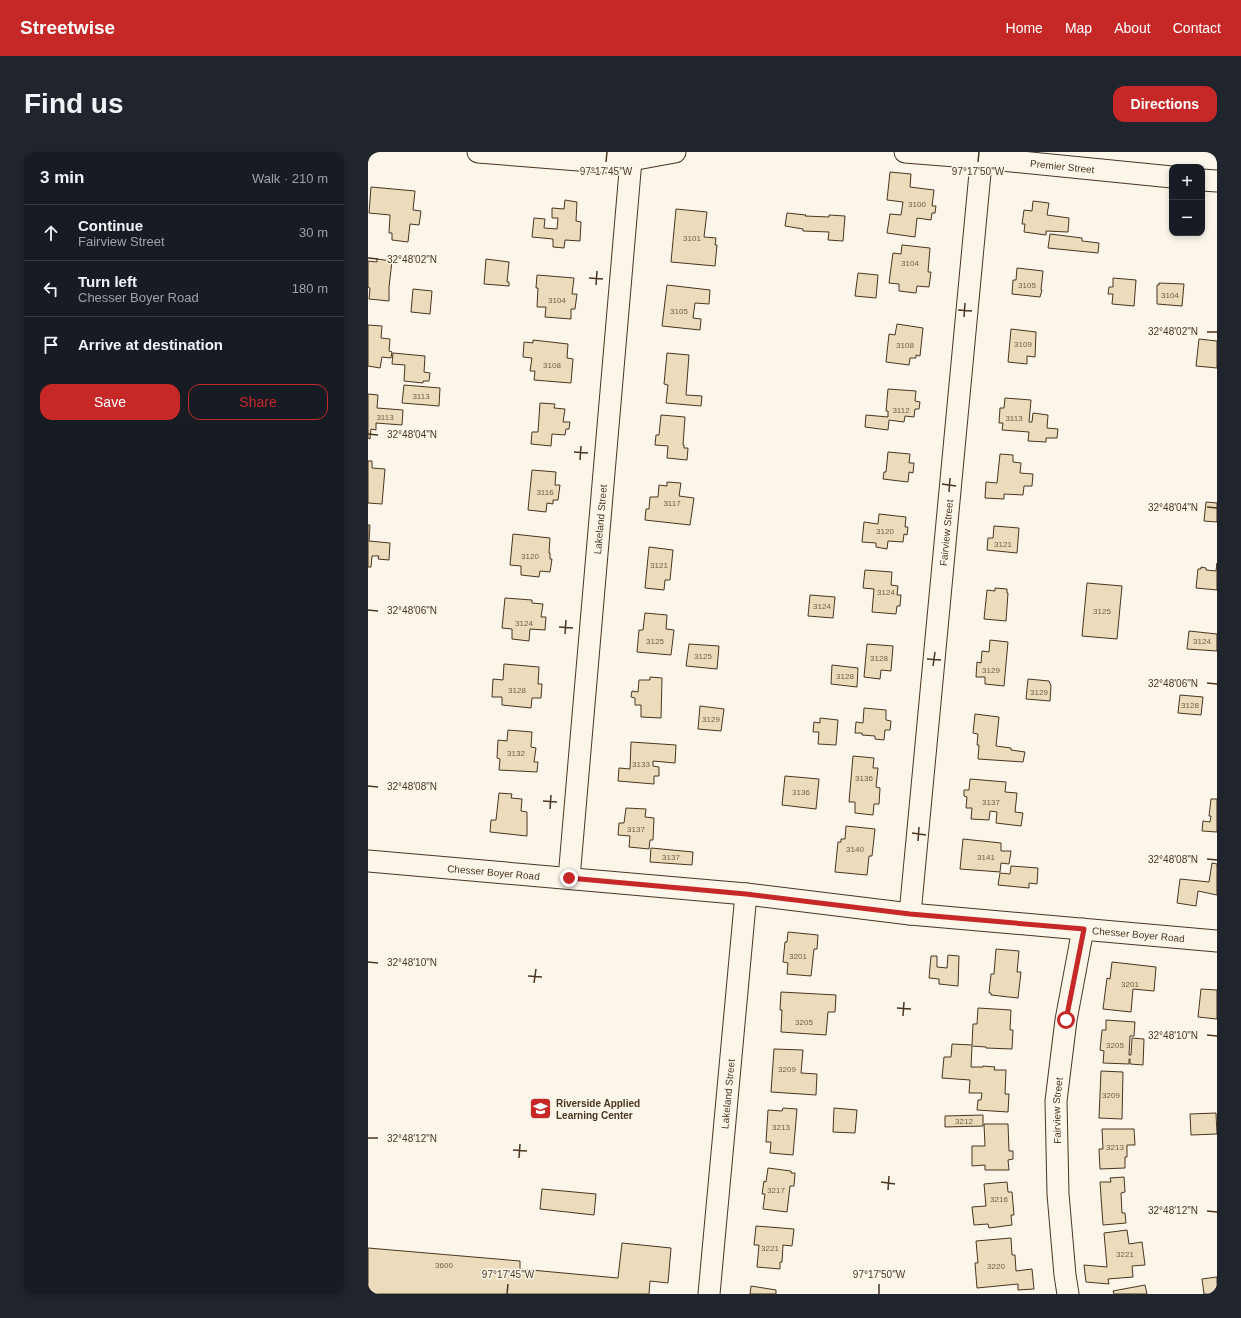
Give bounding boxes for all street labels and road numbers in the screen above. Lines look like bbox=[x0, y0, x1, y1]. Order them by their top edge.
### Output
street label: Premier Street bbox=[1030, 158, 1095, 175]
street label: Lakeland Street bbox=[592, 484, 609, 555]
street label: Fairview Street bbox=[938, 499, 955, 566]
street label: Chesser Boyer Road bbox=[447, 863, 540, 882]
street label: Chesser Boyer Road bbox=[1092, 925, 1185, 944]
street label: Lakeland Street bbox=[719, 1058, 737, 1129]
street label: Fairview Street bbox=[1051, 1077, 1065, 1144]

